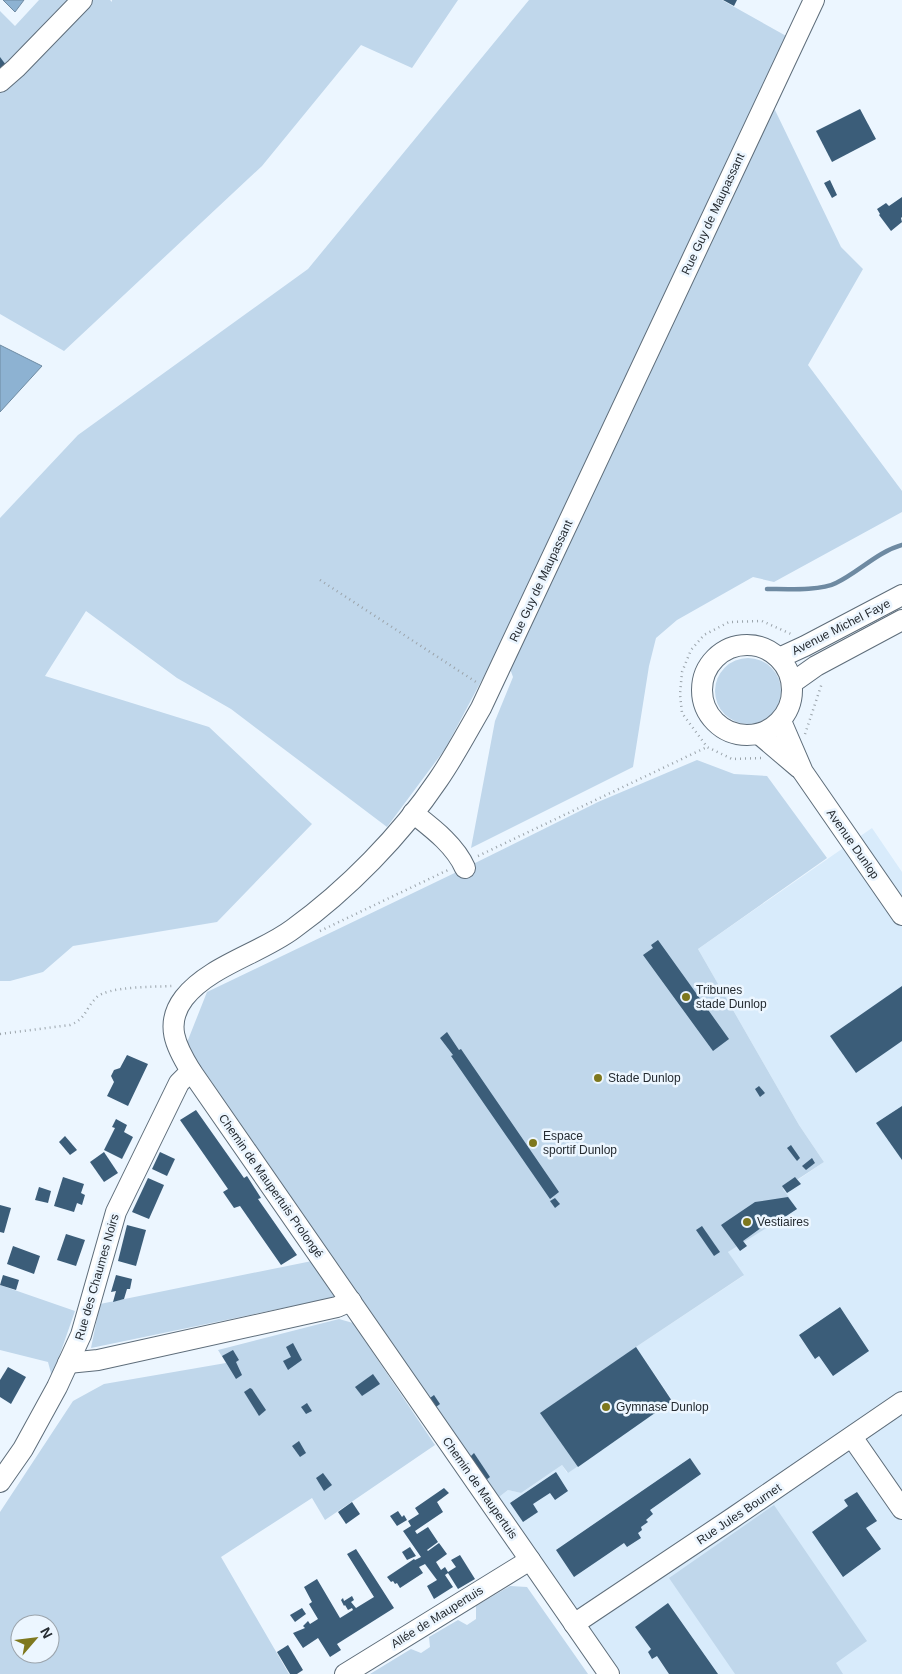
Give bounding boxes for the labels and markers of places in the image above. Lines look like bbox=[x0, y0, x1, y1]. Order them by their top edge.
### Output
place label: Tribunes stade Dunlop bbox=[696, 983, 767, 1011]
marker: Tribunes stade Dunlop bbox=[680, 991, 692, 1003]
place label: Stade Dunlop bbox=[608, 1071, 681, 1085]
marker: Stade Dunlop bbox=[592, 1072, 604, 1084]
place label: Espace sportif Dunlop bbox=[543, 1129, 617, 1157]
marker: Espace sportif Dunlop bbox=[527, 1137, 539, 1149]
place label: Vestiaires bbox=[757, 1215, 809, 1229]
marker: Vestiaires bbox=[741, 1216, 753, 1228]
place label: Gymnase Dunlop bbox=[616, 1400, 709, 1414]
marker: Gymnase Dunlop bbox=[600, 1401, 612, 1413]

